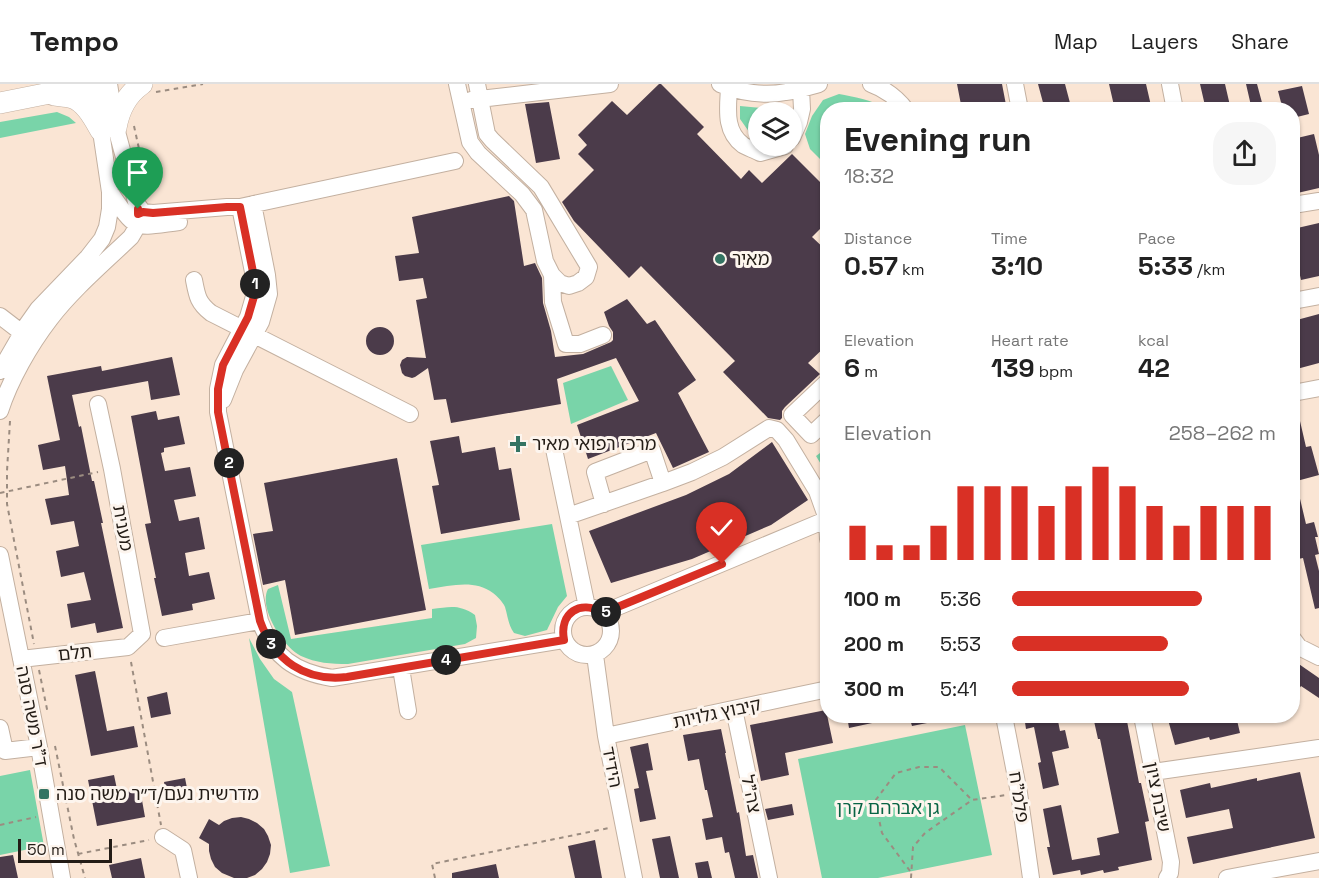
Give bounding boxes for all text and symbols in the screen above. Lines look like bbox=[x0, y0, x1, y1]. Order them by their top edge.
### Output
text: Tempo bbox=[30, 23, 119, 59]
text: Map bbox=[1054, 28, 1098, 55]
text: Layers bbox=[1131, 28, 1198, 55]
text: Share bbox=[1231, 28, 1289, 55]
map controls bbox=[748, 102, 802, 156]
button: layers bbox=[748, 102, 802, 156]
text: Evening run bbox=[844, 119, 1032, 161]
button: share bbox=[1213, 122, 1276, 185]
pin bbox=[112, 147, 163, 209]
icon: arrive bbox=[121, 156, 154, 189]
text: 18:32 bbox=[844, 163, 894, 189]
text: Distance bbox=[844, 228, 912, 249]
text: Time bbox=[991, 228, 1027, 249]
text: Pace bbox=[1138, 228, 1175, 249]
place label: מאיר bbox=[732, 247, 769, 270]
text: 0.57 bbox=[844, 249, 898, 283]
text: 3:10 bbox=[991, 249, 1043, 283]
text: 5:33 bbox=[1138, 249, 1193, 283]
marker: מאיר bbox=[713, 252, 727, 266]
text: km bbox=[898, 259, 924, 280]
text: /km bbox=[1193, 259, 1225, 280]
pin: 1 bbox=[240, 269, 270, 299]
text: 1 bbox=[251, 273, 259, 294]
text: Elevation bbox=[844, 330, 914, 351]
text: Heart rate bbox=[991, 330, 1069, 351]
text: kcal bbox=[1138, 330, 1169, 351]
text: 6 bbox=[844, 351, 860, 385]
text: 139 bbox=[991, 351, 1035, 385]
text: 42 bbox=[1138, 351, 1170, 385]
text: m bbox=[860, 361, 878, 382]
text: bpm bbox=[1035, 361, 1073, 382]
text: Elevation bbox=[844, 420, 932, 446]
text: 258–262 m bbox=[1169, 420, 1276, 446]
place label: מרכז רפואי מאיר bbox=[532, 432, 657, 455]
marker: מרכז רפואי מאיר bbox=[509, 435, 527, 453]
pin: 2 bbox=[214, 448, 244, 478]
text: 2 bbox=[224, 452, 234, 473]
pin bbox=[696, 502, 747, 564]
street label: מענית bbox=[108, 503, 139, 553]
icon: check bbox=[705, 511, 738, 544]
text: 100 m bbox=[844, 586, 901, 612]
text: 5:36 bbox=[940, 586, 981, 612]
pin: 5 bbox=[591, 597, 621, 627]
text: 5 bbox=[601, 601, 611, 622]
pin: 3 bbox=[256, 629, 286, 659]
text: 200 m bbox=[844, 631, 904, 657]
text: 5:53 bbox=[940, 631, 981, 657]
text: 3 bbox=[266, 633, 276, 654]
street label: תלם bbox=[57, 639, 93, 666]
pin: 4 bbox=[431, 645, 461, 675]
text: 4 bbox=[441, 649, 451, 670]
street label: ד"ר משה סנה bbox=[11, 664, 54, 768]
text: 300 m bbox=[844, 676, 904, 702]
text: 5:41 bbox=[940, 676, 977, 702]
street label: קיבוץ גלויות bbox=[671, 692, 763, 733]
street label: הידיד bbox=[597, 744, 628, 789]
street label: שיבת ציון bbox=[1140, 760, 1177, 834]
street label: פלמ"ח bbox=[1004, 770, 1035, 824]
street label: צה"ל bbox=[736, 773, 767, 815]
place label: מדרשית נעם/ד״ר משה סנה bbox=[56, 782, 259, 805]
marker: מדרשית נעם/ד״ר משה סנה bbox=[37, 787, 51, 801]
park label: גן אברהם קרן bbox=[837, 796, 940, 819]
scale bar bbox=[18, 836, 112, 864]
text: 50 m bbox=[27, 839, 65, 860]

